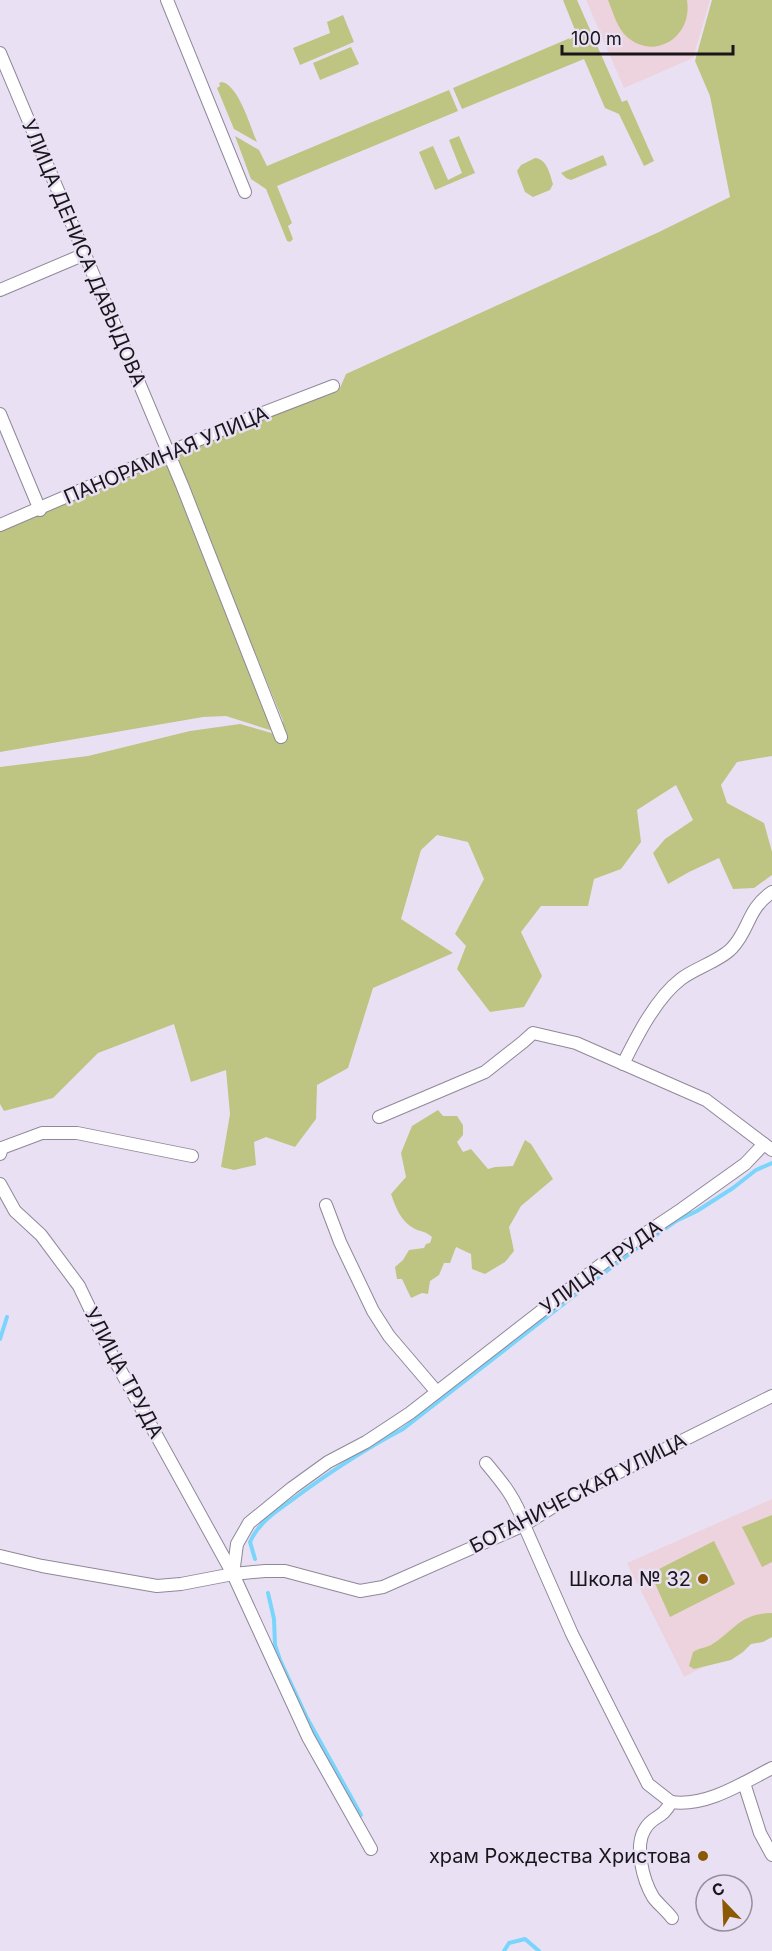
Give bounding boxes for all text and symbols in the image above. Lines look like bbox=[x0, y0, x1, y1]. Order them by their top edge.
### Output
scale bar bbox=[562, 18, 733, 56]
text: 100 m bbox=[571, 28, 622, 49]
street label: УЛИЦА ДЕНИСА ДАВЫДОВА bbox=[17, 116, 151, 390]
street label: ПАНОРАМНАЯ УЛИЦА bbox=[60, 401, 272, 509]
street label: УЛИЦА ТРУДА bbox=[535, 1215, 667, 1319]
street label: УЛИЦА ТРУДА bbox=[79, 1303, 169, 1443]
street label: БОТАНИЧЕСКАЯ УЛИЦА bbox=[466, 1428, 690, 1558]
place label: Школа № 32 bbox=[569, 1567, 691, 1591]
marker: Школа № 32 bbox=[696, 1572, 710, 1586]
place label: храм Рождества Христова bbox=[429, 1844, 691, 1868]
marker: храм Рождества Христова bbox=[696, 1849, 710, 1863]
north arrow bbox=[694, 1873, 754, 1933]
text: С bbox=[709, 1878, 728, 1901]

